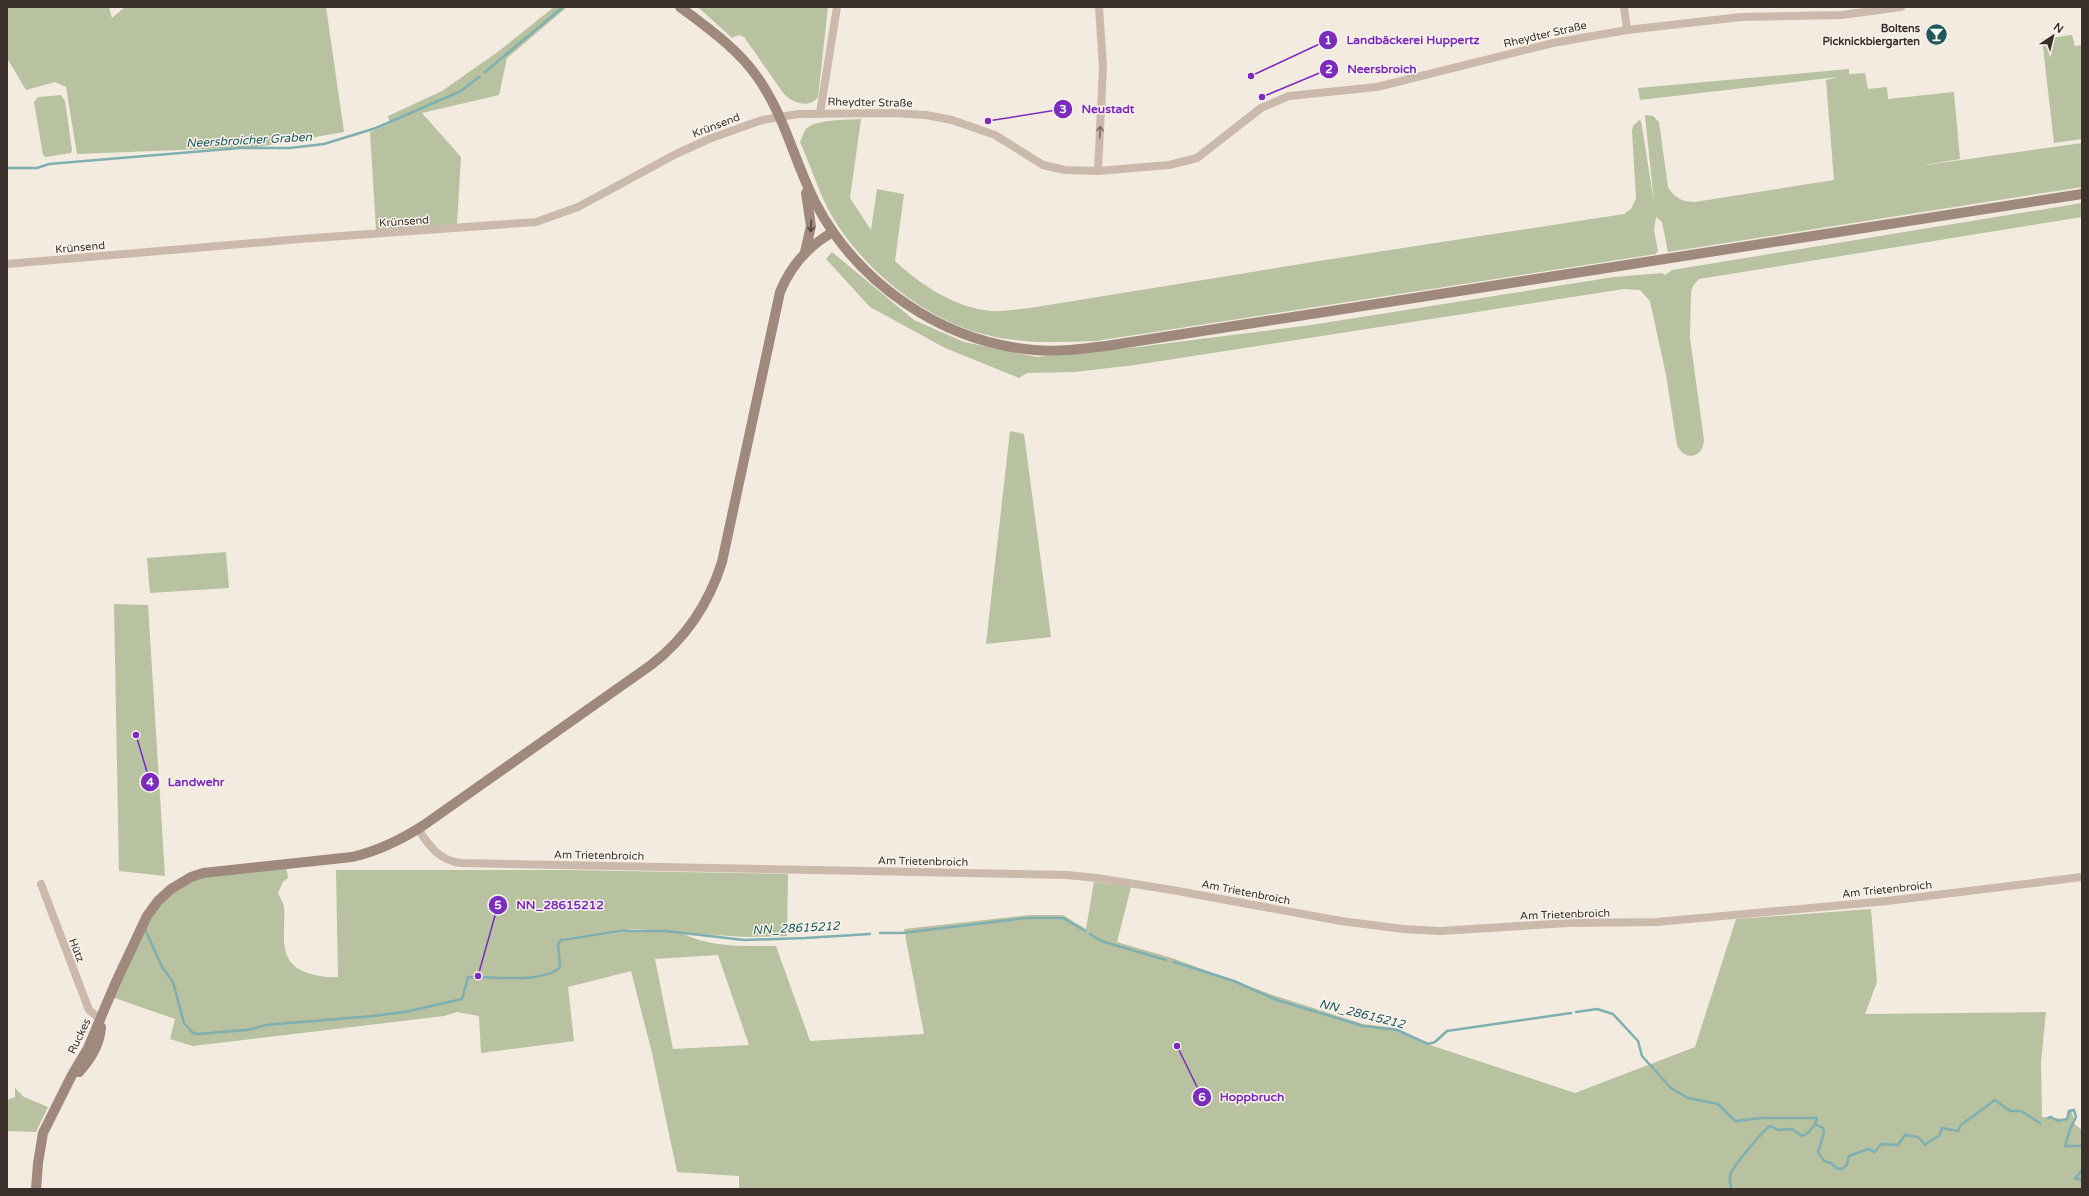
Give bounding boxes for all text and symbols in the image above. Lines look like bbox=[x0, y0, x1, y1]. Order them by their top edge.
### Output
north arrow bbox=[2033, 16, 2073, 56]
street label: Rheydter Straße bbox=[1502, 19, 1588, 50]
text: N bbox=[2051, 20, 2066, 36]
bar icon: Boltens Picknickbiergarten bbox=[1923, 21, 1949, 47]
place label: Boltens Picknickbiergarten bbox=[1822, 22, 1921, 49]
callout: Landbäckerei Huppertz bbox=[1318, 28, 1487, 52]
text: 1 bbox=[1324, 33, 1332, 47]
text: Landbäckerei Huppertz bbox=[1346, 33, 1480, 48]
callout: Neersbroich bbox=[1319, 57, 1424, 81]
text: 2 bbox=[1325, 62, 1333, 76]
text: Neersbroich bbox=[1347, 62, 1417, 76]
street label: Rheydter Straße bbox=[827, 95, 913, 110]
callout: Neustadt bbox=[1053, 97, 1142, 121]
text: 3 bbox=[1059, 102, 1067, 116]
text: Neustadt bbox=[1082, 102, 1135, 116]
street label: Krünsend bbox=[690, 110, 742, 141]
one-way arrow bbox=[1096, 126, 1103, 139]
water label: Neersbroicher Graben bbox=[186, 130, 313, 150]
street label: Krünsend bbox=[379, 213, 430, 230]
one-way arrow bbox=[807, 219, 814, 232]
street label: Krünsend bbox=[55, 239, 106, 256]
callout: Landwehr bbox=[140, 770, 232, 794]
text: 4 bbox=[146, 775, 154, 789]
text: Landwehr bbox=[168, 775, 225, 789]
street label: Am Trietenbroich bbox=[554, 848, 644, 863]
street label: Am Trietenbroich bbox=[878, 854, 968, 869]
street label: Am Trietenbroich bbox=[1200, 877, 1291, 907]
street label: Am Trietenbroich bbox=[1841, 878, 1933, 901]
callout: NN_28615212 bbox=[488, 893, 612, 917]
text: 5 bbox=[494, 898, 502, 912]
text: NN_28615212 bbox=[516, 898, 604, 912]
street label: Am Trietenbroich bbox=[1520, 906, 1610, 923]
water label: NN_28615212 bbox=[752, 919, 842, 937]
street label: Hütz bbox=[66, 936, 87, 964]
water label: NN_28615212 bbox=[1318, 997, 1408, 1032]
street label: Ruckes bbox=[65, 1016, 94, 1056]
callout: Hoppbruch bbox=[1192, 1085, 1293, 1109]
text: 6 bbox=[1198, 1090, 1206, 1104]
text: Hoppbruch bbox=[1220, 1090, 1284, 1105]

